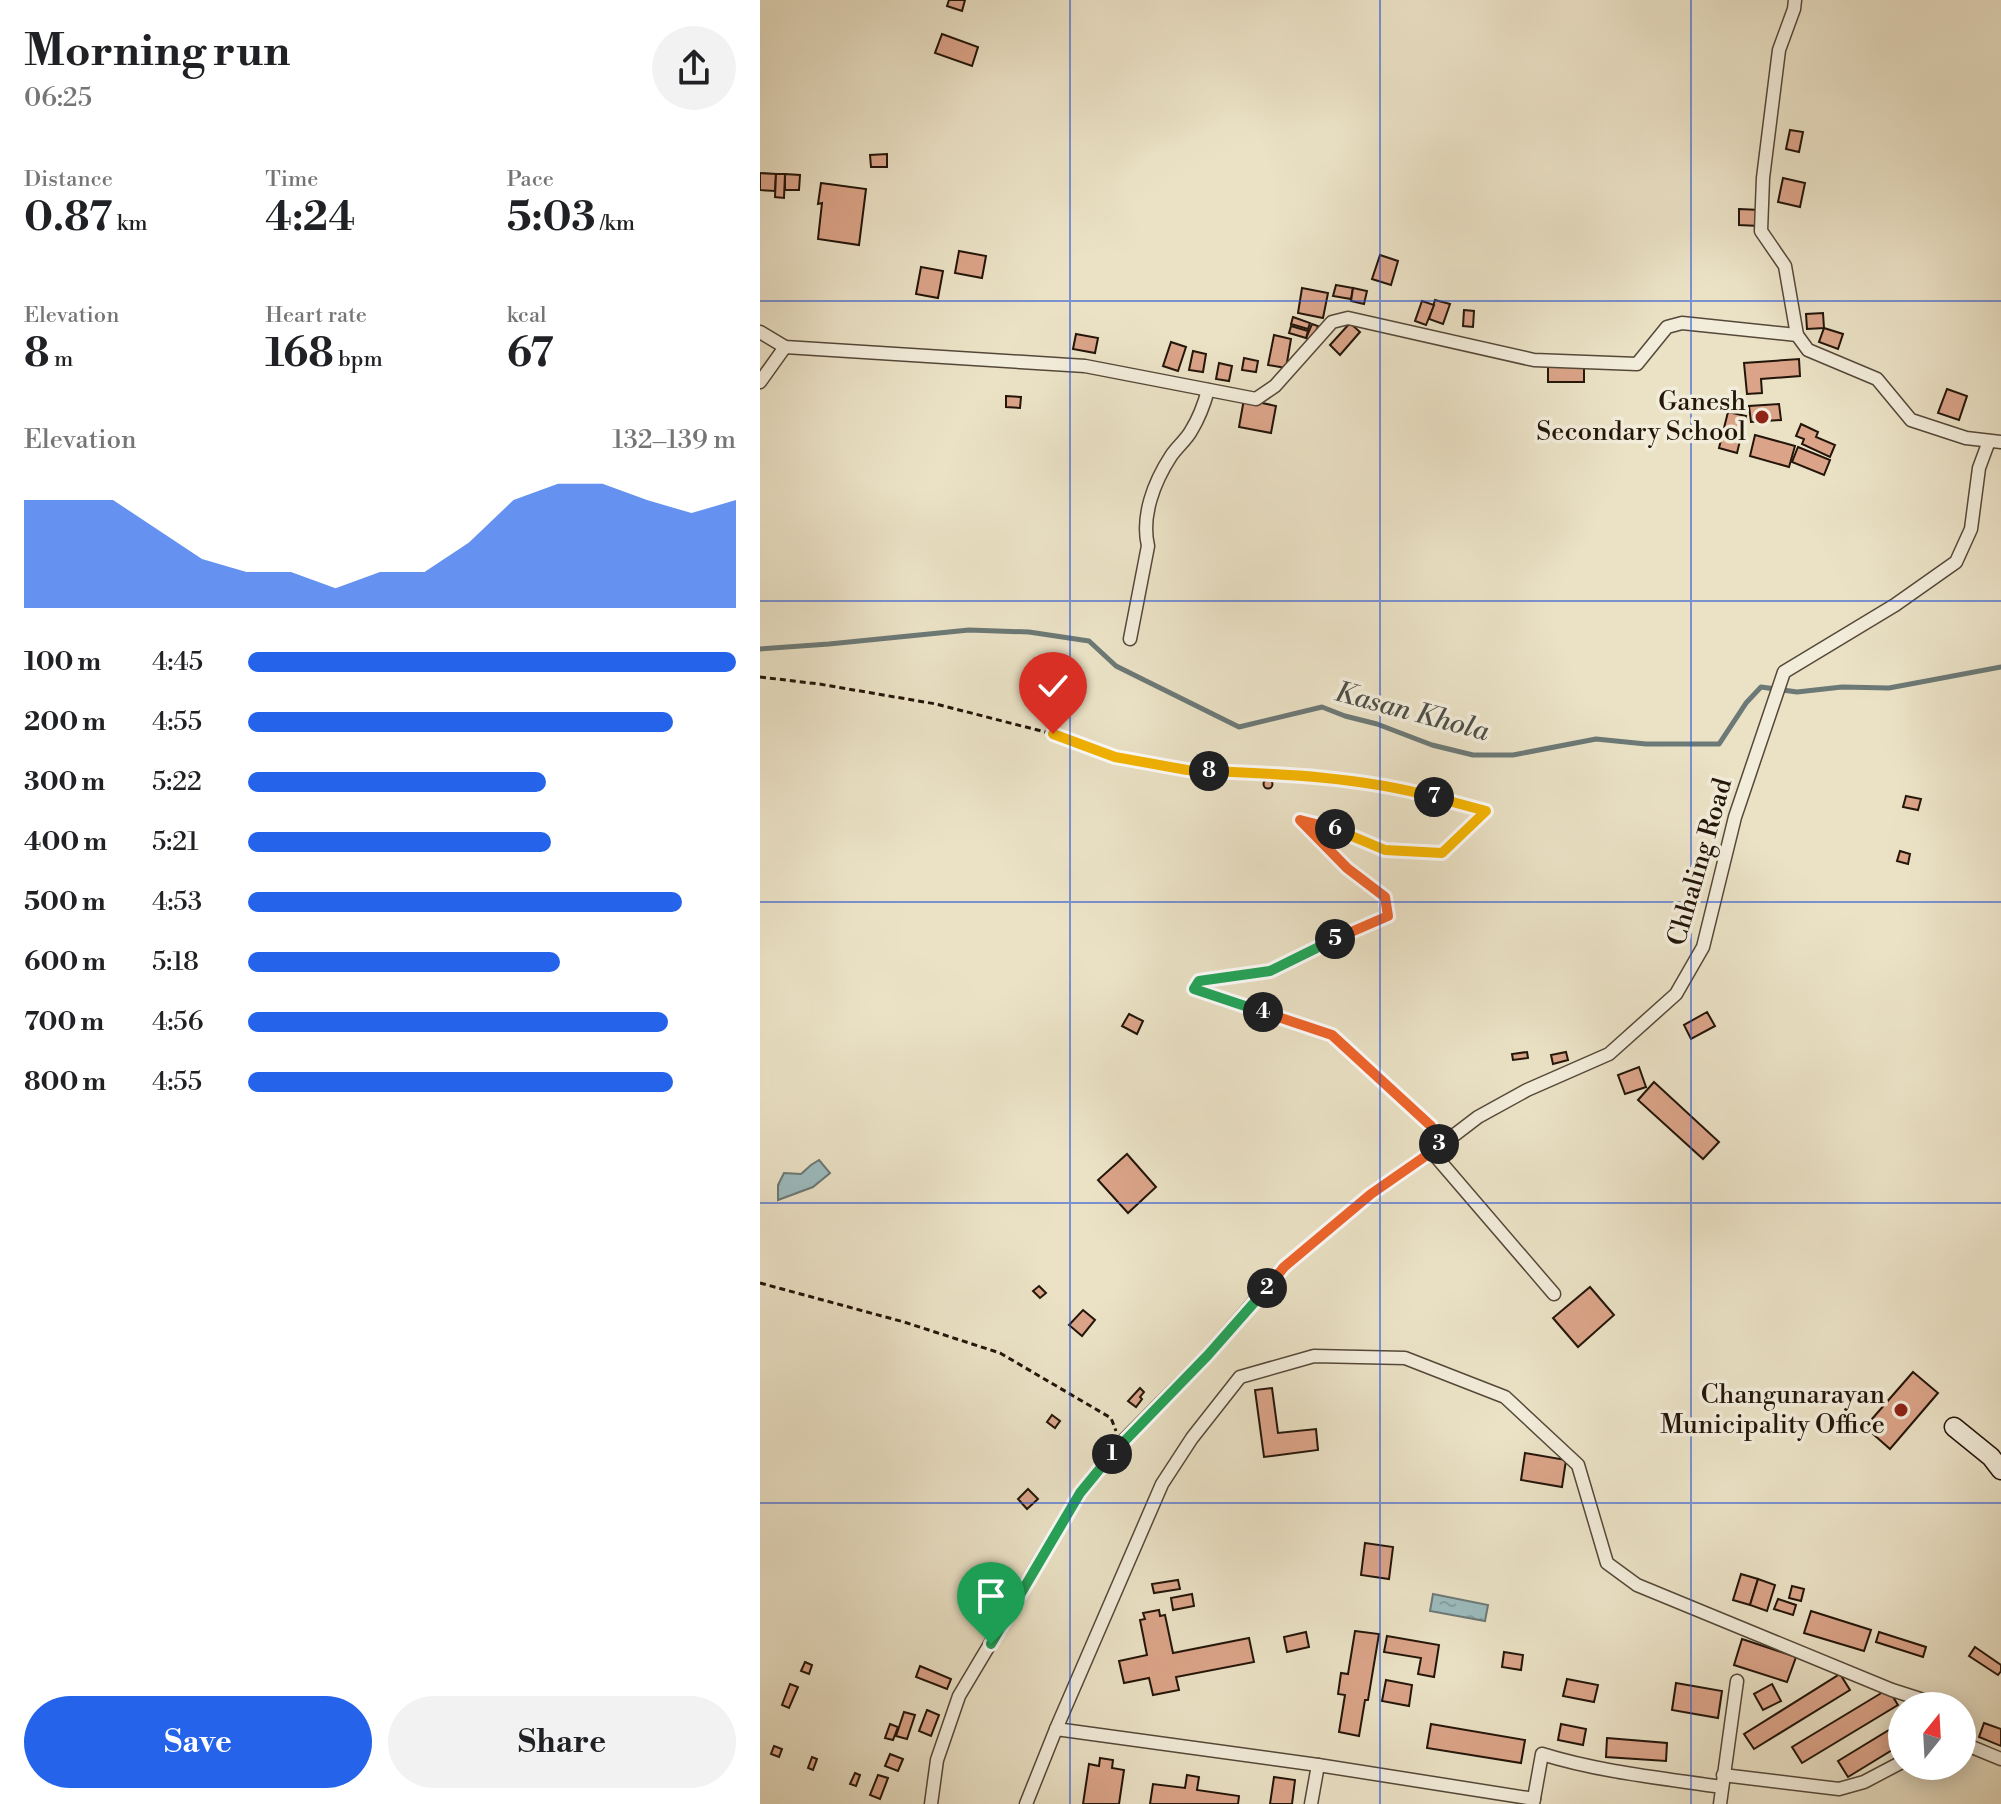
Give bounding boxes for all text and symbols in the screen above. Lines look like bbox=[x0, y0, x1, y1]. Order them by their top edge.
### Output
text: Morning run bbox=[24, 24, 290, 79]
button: share bbox=[652, 26, 736, 110]
text: 06:25 bbox=[24, 82, 92, 114]
text: Distance bbox=[24, 166, 113, 193]
text: Time bbox=[265, 166, 318, 193]
text: Pace bbox=[507, 166, 554, 193]
text: 0.87 bbox=[24, 193, 112, 243]
text: 4:24 bbox=[265, 193, 355, 243]
text: 5:03 bbox=[507, 193, 596, 243]
text: km bbox=[112, 210, 148, 237]
text: /km bbox=[596, 210, 635, 237]
text: Elevation bbox=[24, 302, 119, 329]
text: Heart rate bbox=[265, 302, 367, 329]
text: kcal bbox=[507, 302, 547, 329]
text: 8 bbox=[24, 329, 49, 379]
text: 168 bbox=[265, 329, 334, 379]
text: 67 bbox=[507, 329, 554, 379]
text: m bbox=[49, 346, 73, 373]
text: bpm bbox=[334, 346, 383, 373]
place label: Ganesh Secondary School bbox=[1536, 386, 1746, 448]
marker: Ganesh Secondary School bbox=[1753, 408, 1771, 426]
text: Elevation bbox=[24, 424, 137, 456]
text: 132–139 m bbox=[612, 424, 736, 456]
text: 100 m bbox=[24, 646, 101, 678]
text: 4:45 bbox=[152, 646, 203, 678]
pin bbox=[1019, 652, 1087, 734]
icon: check bbox=[1031, 664, 1075, 708]
water label: Kasan Khola bbox=[1331, 675, 1493, 750]
text: 200 m bbox=[24, 706, 106, 738]
text: 4:55 bbox=[152, 706, 202, 738]
pin: 8 bbox=[1189, 751, 1229, 791]
text: 8 bbox=[1202, 757, 1216, 784]
text: 300 m bbox=[24, 766, 105, 798]
text: 5:22 bbox=[152, 766, 202, 798]
street label: Chhaling Road bbox=[1661, 774, 1739, 950]
pin: 7 bbox=[1414, 777, 1454, 817]
text: 7 bbox=[1428, 783, 1440, 810]
pin: 6 bbox=[1315, 809, 1355, 849]
text: 6 bbox=[1328, 815, 1342, 842]
text: 400 m bbox=[24, 826, 107, 858]
text: 5:21 bbox=[152, 826, 199, 858]
text: 500 m bbox=[24, 886, 106, 918]
text: 4:53 bbox=[152, 886, 202, 918]
pin: 5 bbox=[1315, 919, 1355, 959]
text: 5 bbox=[1328, 925, 1342, 952]
text: 600 m bbox=[24, 946, 106, 978]
text: 5:18 bbox=[152, 946, 199, 978]
pin: 4 bbox=[1243, 992, 1283, 1032]
text: 4 bbox=[1256, 998, 1270, 1025]
text: 700 m bbox=[24, 1006, 104, 1038]
text: 4:56 bbox=[152, 1006, 203, 1038]
text: 800 m bbox=[24, 1066, 106, 1098]
text: 4:55 bbox=[152, 1066, 202, 1098]
pin: 3 bbox=[1419, 1124, 1459, 1164]
text: 3 bbox=[1432, 1130, 1446, 1157]
pin: 2 bbox=[1247, 1268, 1287, 1308]
text: 2 bbox=[1260, 1274, 1274, 1301]
place label: Changunarayan Municipality Office bbox=[1660, 1379, 1885, 1441]
marker: Changunarayan Municipality Office bbox=[1892, 1401, 1910, 1419]
pin: 1 bbox=[1092, 1434, 1132, 1474]
text: 1 bbox=[1107, 1440, 1117, 1467]
pin bbox=[957, 1562, 1025, 1644]
icon: arrive bbox=[969, 1574, 1013, 1618]
north arrow bbox=[1888, 1692, 1976, 1780]
map controls bbox=[1888, 1692, 1976, 1780]
button: Save bbox=[24, 1696, 372, 1788]
button: Share bbox=[388, 1696, 736, 1788]

